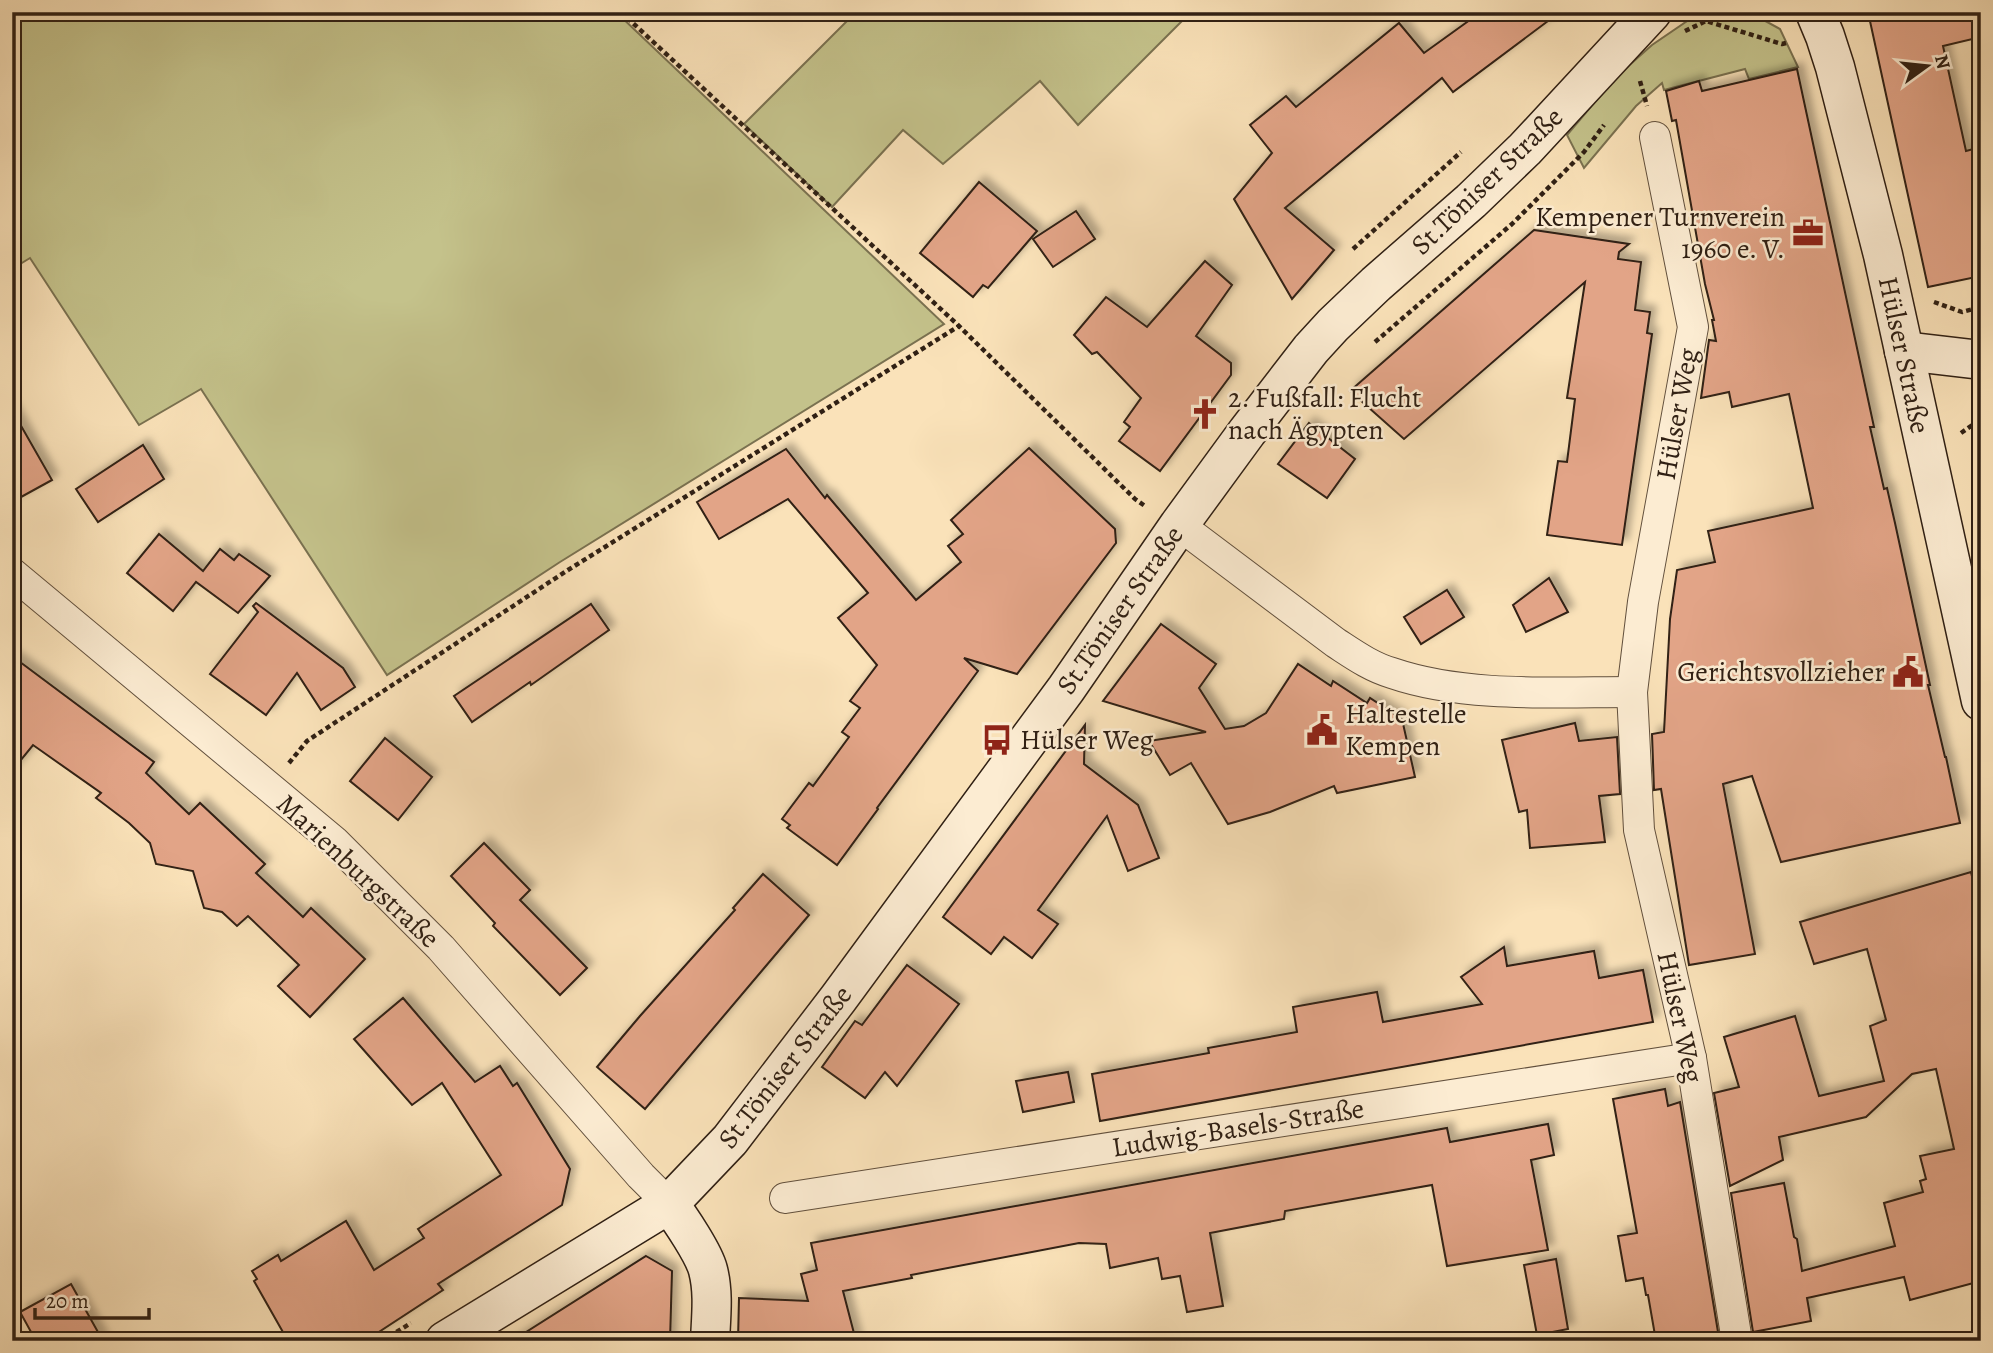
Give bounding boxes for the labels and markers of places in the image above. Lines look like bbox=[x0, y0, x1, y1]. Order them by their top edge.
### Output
place label: Kempener Turnverein 1960 e. V. bbox=[1535, 198, 1785, 268]
office icon: Kempener Turnverein 1960 e. V. bbox=[1791, 216, 1825, 250]
place label: 2. Fußfall: Flucht nach Ägypten bbox=[1228, 379, 1421, 449]
church icon: 2. Fußfall: Flucht nach Ägypten bbox=[1188, 397, 1222, 431]
place label: Gerichtsvollzieher bbox=[1677, 653, 1885, 691]
public building icon: Gerichtsvollzieher bbox=[1891, 655, 1925, 689]
place label: Haltestelle Kempen bbox=[1345, 695, 1466, 765]
public building icon: Haltestelle Kempen bbox=[1305, 713, 1339, 747]
place label: Hülser Weg bbox=[1020, 721, 1153, 759]
bus stop icon: Hülser Weg bbox=[980, 723, 1014, 757]

